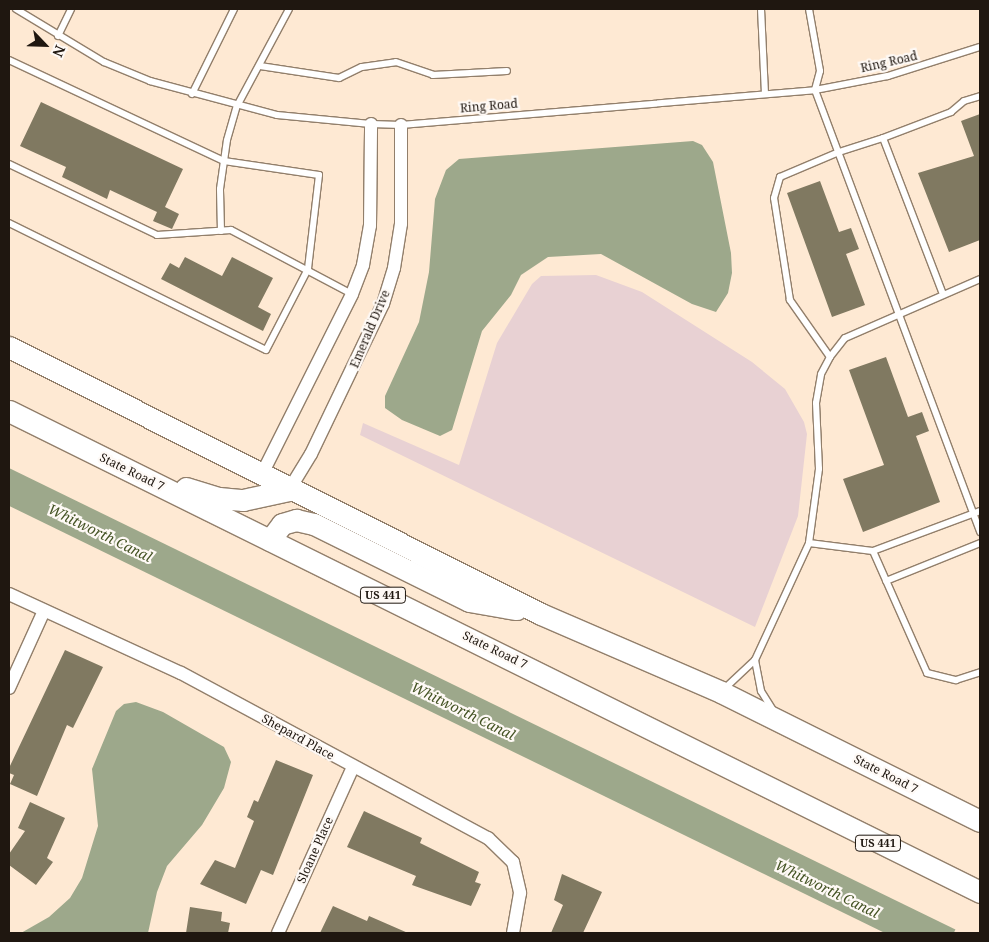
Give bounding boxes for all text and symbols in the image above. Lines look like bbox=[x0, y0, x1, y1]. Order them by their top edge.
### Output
north arrow bbox=[20, 20, 70, 70]
text: N bbox=[48, 42, 70, 60]
street label: Ring Road bbox=[859, 48, 919, 76]
street label: Ring Road bbox=[460, 96, 518, 116]
street label: Emerald Drive bbox=[347, 288, 393, 370]
street label: State Road 7 bbox=[97, 450, 167, 494]
water label: Whitworth Canal bbox=[45, 501, 155, 565]
road number: US 441 bbox=[359, 586, 407, 604]
street label: State Road 7 bbox=[460, 628, 530, 672]
water label: Whitworth Canal bbox=[408, 679, 518, 743]
street label: Shepard Place bbox=[259, 711, 337, 763]
street label: State Road 7 bbox=[852, 752, 920, 796]
street label: Sloane Place bbox=[294, 815, 336, 885]
road number: US 441 bbox=[854, 834, 902, 851]
water label: Whitworth Canal bbox=[772, 857, 882, 921]

